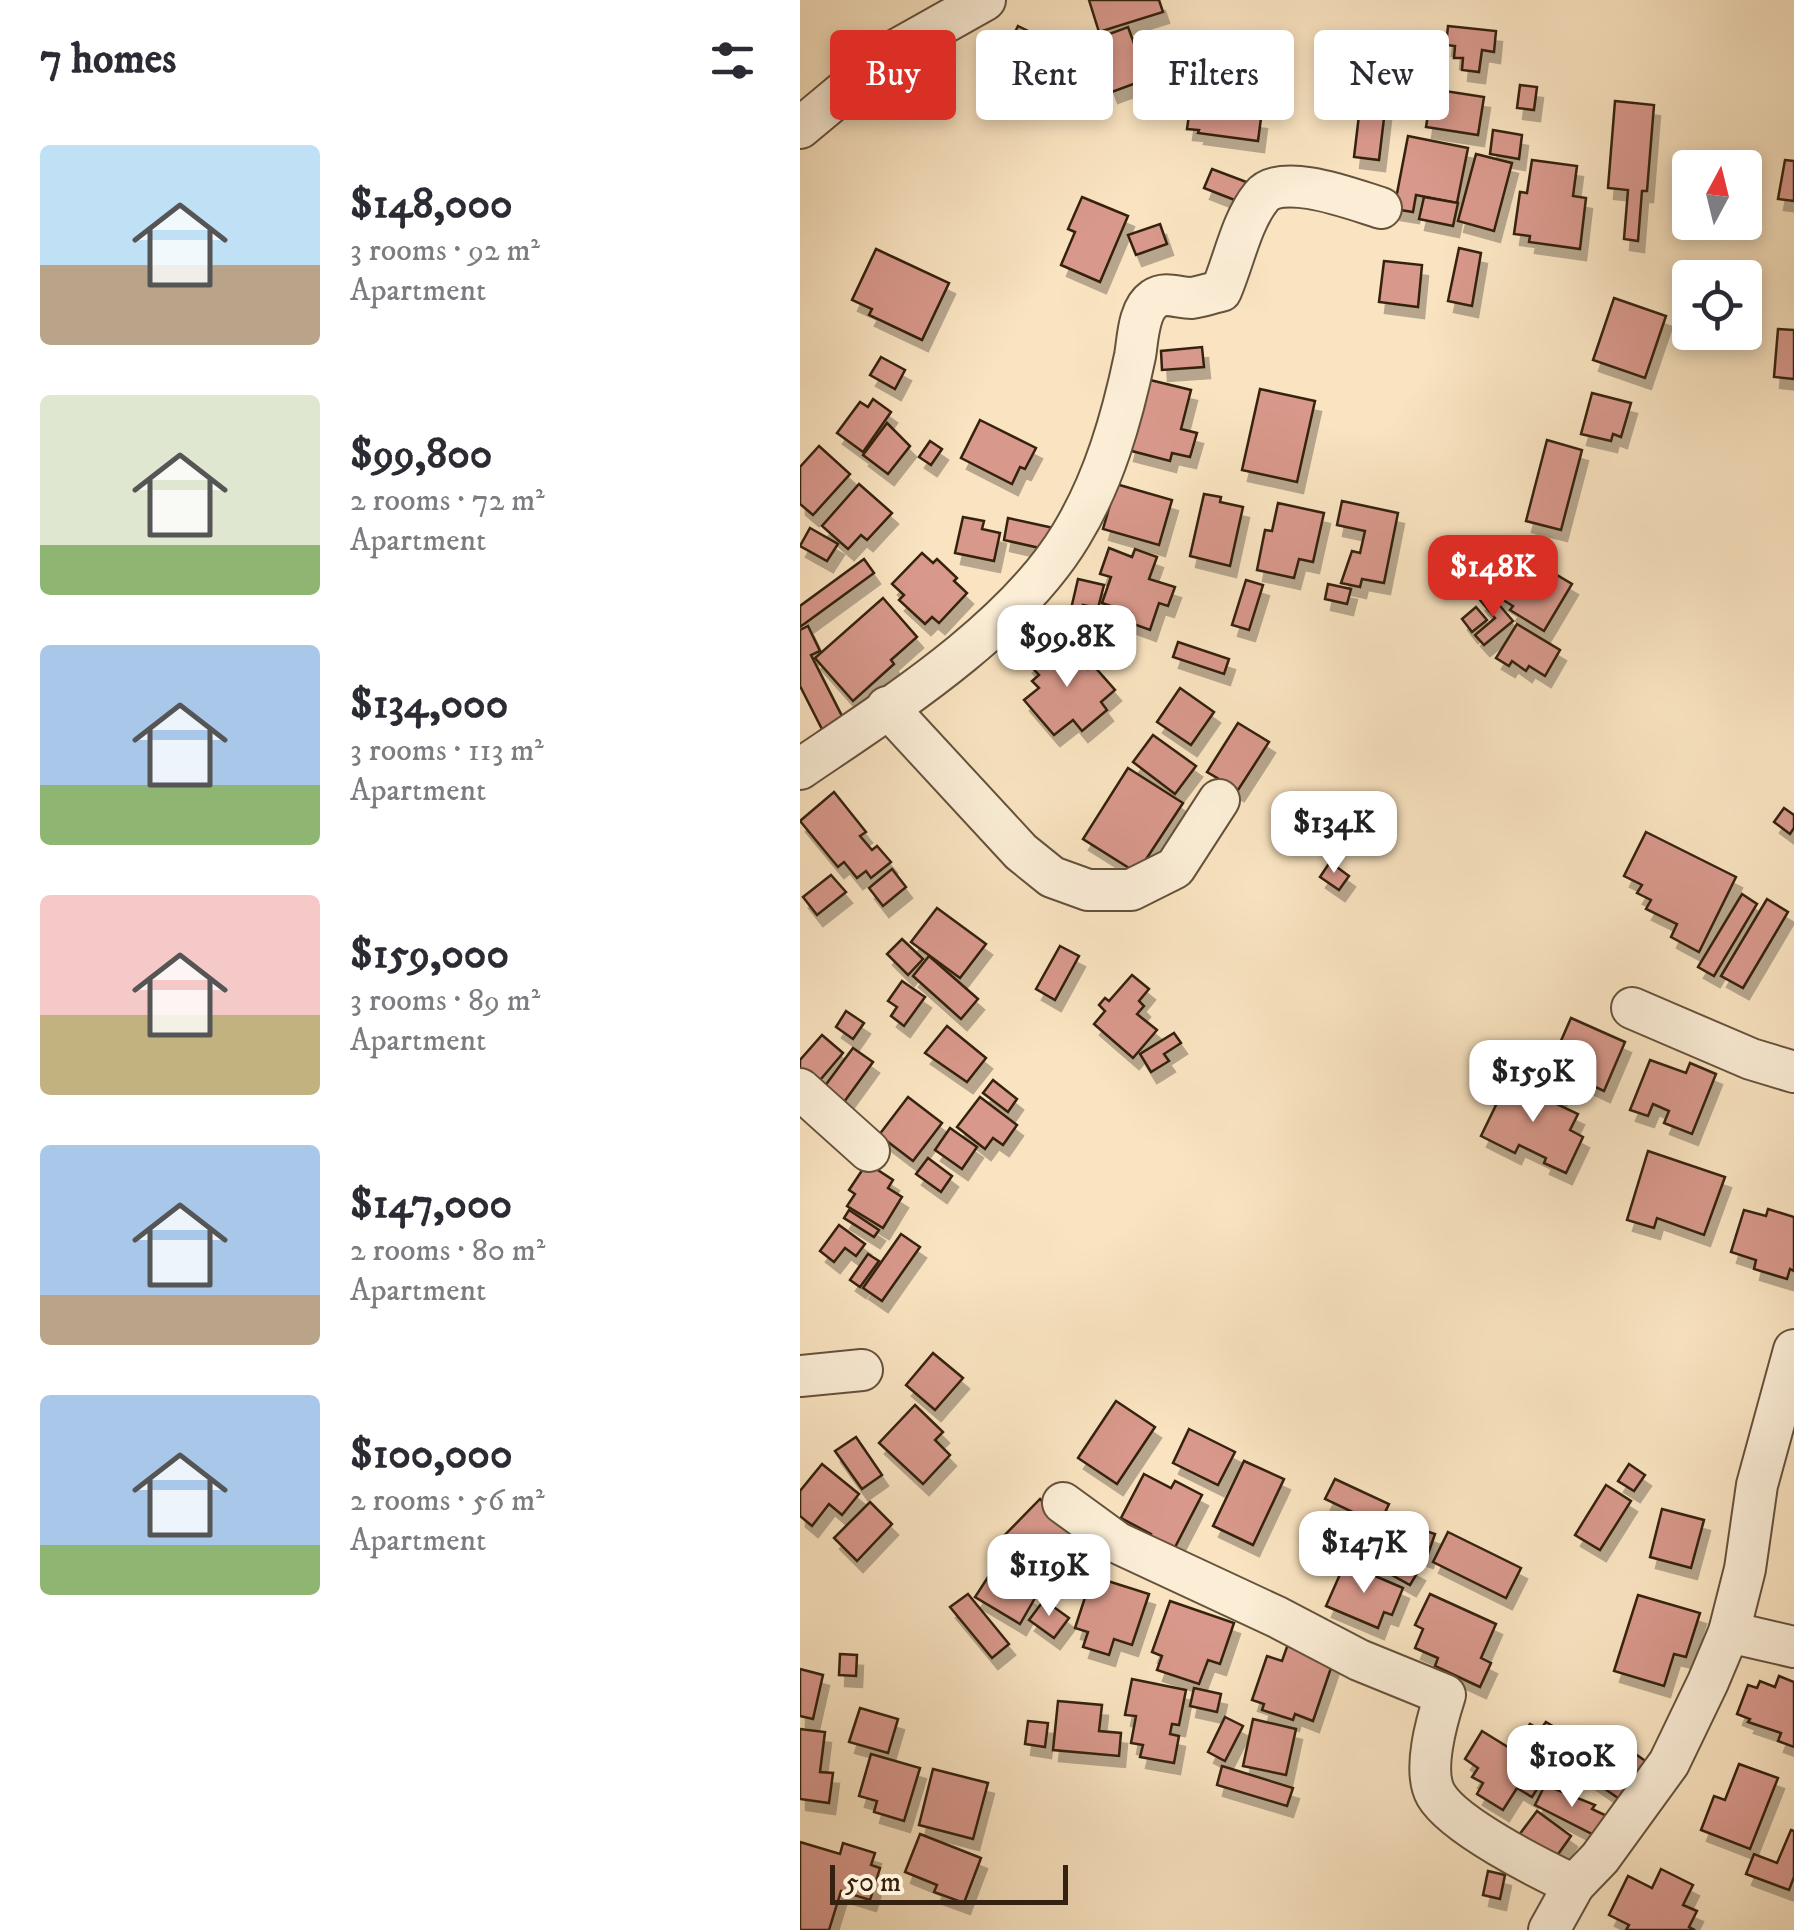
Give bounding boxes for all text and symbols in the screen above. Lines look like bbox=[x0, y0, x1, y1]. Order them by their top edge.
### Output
chip: Buy bbox=[830, 30, 956, 120]
chip: Rent bbox=[976, 30, 1113, 120]
chip: Filters bbox=[1133, 30, 1294, 120]
chip: New bbox=[1314, 30, 1449, 120]
icon: filters bbox=[705, 33, 760, 88]
text: 7 homes bbox=[40, 34, 176, 86]
north arrow bbox=[1672, 150, 1762, 240]
map controls bbox=[1672, 150, 1762, 350]
text: $148,000 bbox=[350, 179, 513, 231]
icon: home bbox=[120, 185, 240, 305]
text: 3 rooms · 92 m² bbox=[350, 231, 540, 271]
button: locate bbox=[1672, 260, 1762, 350]
text: Apartment bbox=[350, 271, 486, 311]
text: $99,800 bbox=[350, 429, 492, 481]
icon: home bbox=[120, 435, 240, 555]
text: 2 rooms · 72 m² bbox=[350, 481, 545, 521]
text: Apartment bbox=[350, 521, 486, 561]
pin: $148K bbox=[1423, 535, 1563, 620]
text: $148K bbox=[1450, 547, 1536, 587]
pin: $99.8K bbox=[986, 605, 1148, 690]
text: $99.8K bbox=[1019, 617, 1115, 657]
text: $134,000 bbox=[350, 679, 508, 731]
icon: home bbox=[120, 685, 240, 805]
text: 3 rooms · 113 m² bbox=[350, 731, 544, 771]
text: Apartment bbox=[350, 771, 486, 811]
pin: $134K bbox=[1264, 791, 1404, 876]
text: $134K bbox=[1293, 803, 1375, 843]
text: $159,000 bbox=[350, 929, 509, 981]
icon: home bbox=[120, 935, 240, 1055]
text: 3 rooms · 89 m² bbox=[350, 981, 540, 1021]
text: Apartment bbox=[350, 1021, 486, 1061]
pin: $159K bbox=[1463, 1040, 1603, 1125]
text: $159K bbox=[1491, 1052, 1575, 1092]
text: $147,000 bbox=[350, 1179, 512, 1231]
icon: home bbox=[120, 1185, 240, 1305]
text: 2 rooms · 80 m² bbox=[350, 1231, 545, 1271]
text: Apartment bbox=[350, 1271, 486, 1311]
text: $100,000 bbox=[350, 1429, 513, 1481]
icon: home bbox=[120, 1435, 240, 1555]
text: 2 rooms · 56 m² bbox=[350, 1481, 545, 1521]
pin: $147K bbox=[1294, 1511, 1434, 1596]
text: Apartment bbox=[350, 1521, 486, 1561]
text: $147K bbox=[1321, 1523, 1407, 1563]
pin: $119K bbox=[979, 1534, 1119, 1619]
text: $119K bbox=[1009, 1546, 1089, 1586]
pin: $100K bbox=[1502, 1725, 1642, 1810]
text: $100K bbox=[1529, 1737, 1615, 1777]
scale bar bbox=[830, 1860, 1068, 1904]
text: 50 m bbox=[845, 1865, 901, 1900]

